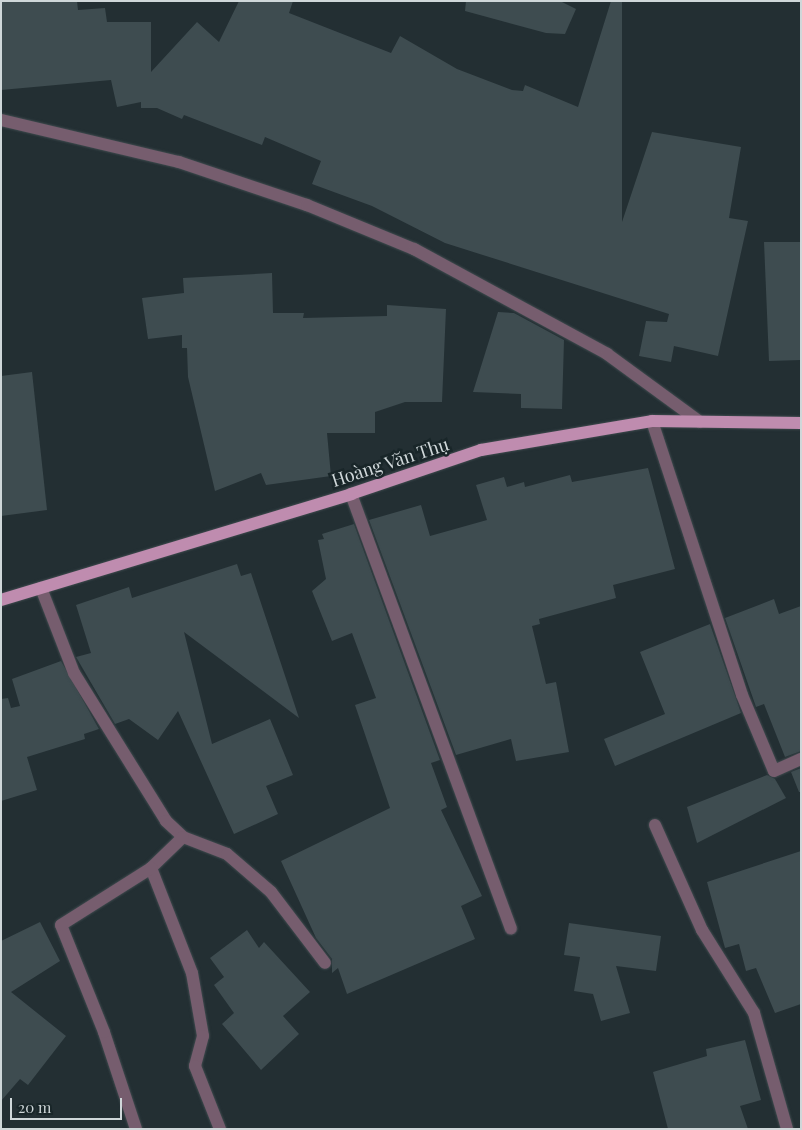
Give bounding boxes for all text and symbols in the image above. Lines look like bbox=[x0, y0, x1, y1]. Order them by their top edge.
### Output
street label: Hoàng Văn Thụ bbox=[328, 433, 452, 491]
scale bar bbox=[12, 1088, 125, 1120]
text: 20 m bbox=[18, 1097, 51, 1117]

